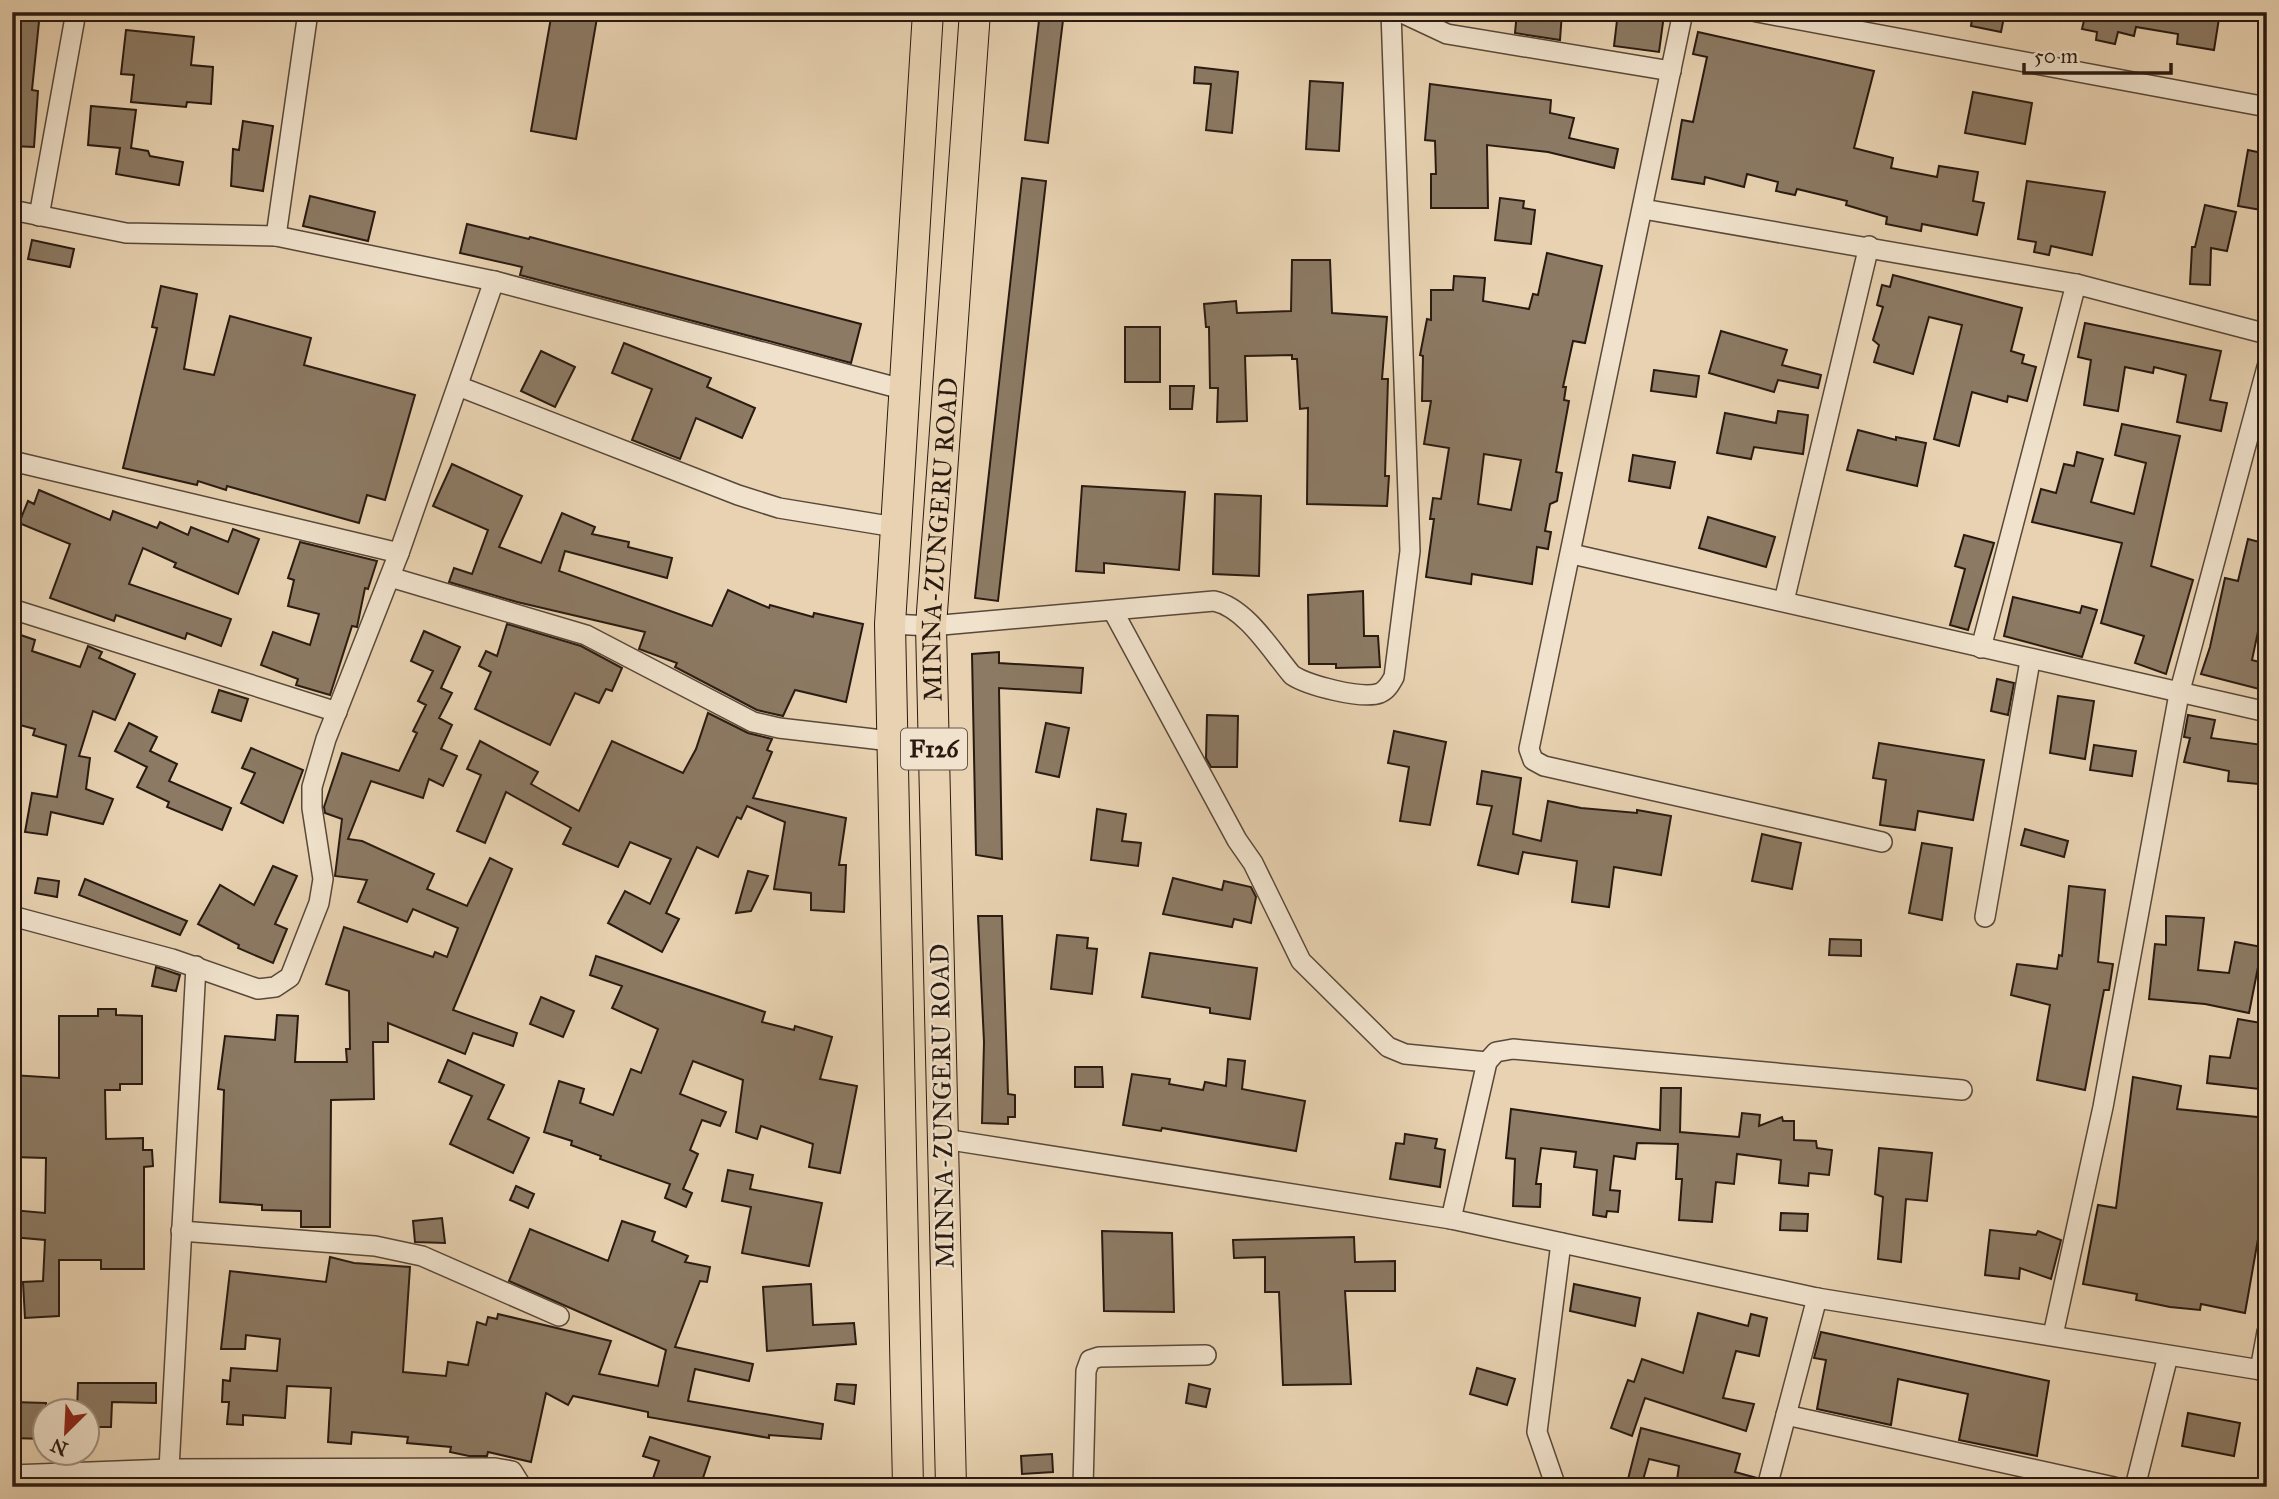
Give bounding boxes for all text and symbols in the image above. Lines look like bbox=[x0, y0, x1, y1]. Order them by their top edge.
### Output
scale bar bbox=[2024, 32, 2170, 76]
text: 50 m bbox=[2034, 43, 2079, 69]
street label: MINNA-ZUNGERU ROAD bbox=[915, 376, 965, 702]
road number: F126 bbox=[901, 728, 967, 770]
street label: MINNA-ZUNGERU ROAD bbox=[923, 943, 961, 1269]
north arrow bbox=[32, 1398, 102, 1468]
text: N bbox=[47, 1433, 71, 1461]

